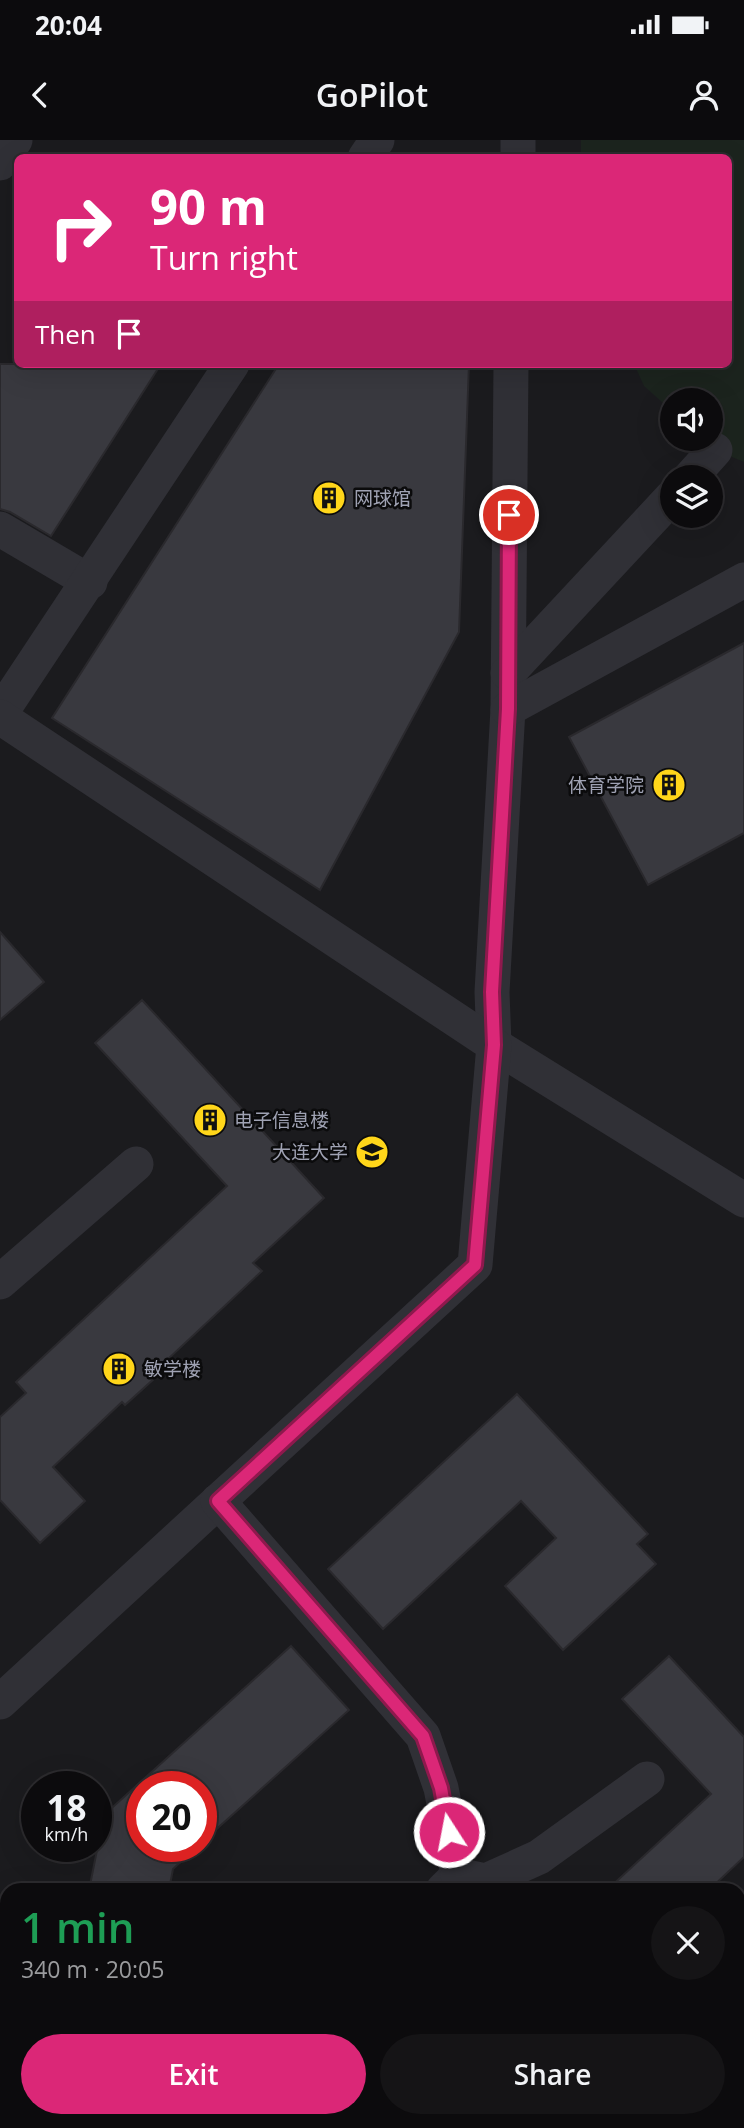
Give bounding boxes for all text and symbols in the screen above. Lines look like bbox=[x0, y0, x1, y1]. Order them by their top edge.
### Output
text: 20:04 bbox=[35, 7, 102, 43]
text: GoPilot bbox=[316, 73, 428, 116]
icon: back bbox=[21, 76, 59, 114]
icon: person bbox=[685, 76, 723, 114]
text: 90 m bbox=[150, 173, 267, 239]
icon: right bbox=[35, 182, 126, 273]
text: Turn right bbox=[150, 236, 298, 279]
icon: arrive bbox=[110, 315, 148, 353]
text: Then bbox=[35, 316, 96, 352]
map controls bbox=[660, 388, 723, 528]
button: sound bbox=[660, 388, 723, 451]
button: layers bbox=[660, 465, 723, 528]
building icon: 网球馆 bbox=[310, 479, 348, 517]
place label: 网球馆 bbox=[354, 485, 411, 511]
pin bbox=[479, 485, 539, 545]
icon: arrive bbox=[490, 496, 528, 534]
building icon: 体育学院 bbox=[650, 766, 688, 804]
place label: 体育学院 bbox=[568, 772, 644, 798]
building icon: 电子信息楼 bbox=[191, 1101, 229, 1139]
place label: 电子信息楼 bbox=[234, 1107, 329, 1133]
school or university icon: 大连大学 bbox=[353, 1133, 391, 1171]
place label: 大连大学 bbox=[272, 1139, 348, 1165]
building icon: 敏学楼 bbox=[100, 1350, 138, 1388]
place label: 敏学楼 bbox=[144, 1356, 201, 1382]
speed limit sign: 20 bbox=[126, 1771, 217, 1862]
text: 18 bbox=[46, 1784, 87, 1831]
position arrow bbox=[412, 1795, 486, 1869]
text: km/h bbox=[45, 1822, 88, 1846]
text: 1 min bbox=[21, 1898, 134, 1955]
button: close bbox=[651, 1906, 725, 1980]
text: 340 m · 20:05 bbox=[21, 1953, 164, 1985]
button: Exit bbox=[21, 2034, 366, 2114]
button: Share bbox=[380, 2034, 725, 2114]

